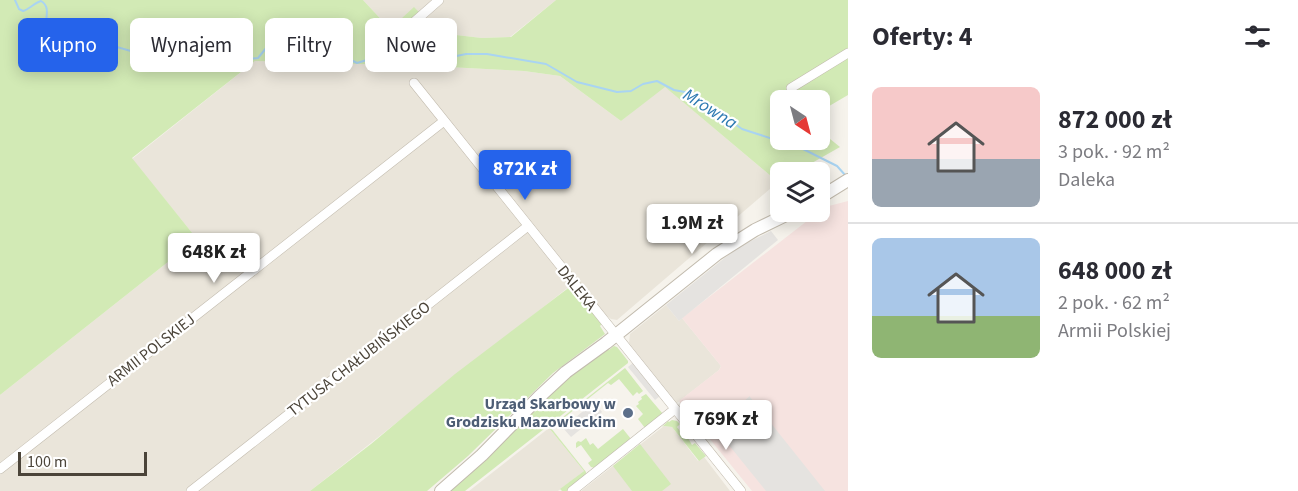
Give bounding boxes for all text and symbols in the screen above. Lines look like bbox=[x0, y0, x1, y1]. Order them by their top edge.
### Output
chip: Kupno bbox=[18, 18, 118, 72]
chip: Wynajem bbox=[130, 18, 253, 72]
chip: Filtry bbox=[265, 18, 353, 72]
chip: Nowe bbox=[365, 18, 457, 72]
text: Oferty: 4 bbox=[872, 18, 972, 55]
icon: filters bbox=[1241, 20, 1274, 53]
water label: Mrowna bbox=[678, 83, 742, 136]
north arrow bbox=[770, 90, 830, 150]
map controls bbox=[770, 90, 830, 222]
text: 872 000 zł bbox=[1058, 101, 1172, 138]
icon: home bbox=[920, 111, 992, 183]
text: 3 pok. · 92 m² bbox=[1058, 138, 1170, 166]
pin: 872K zł bbox=[470, 150, 580, 201]
text: 872K zł bbox=[493, 155, 557, 183]
button: layers bbox=[770, 162, 830, 222]
text: Daleka bbox=[1058, 166, 1115, 194]
pin: 1.9M zł bbox=[637, 204, 747, 255]
text: 1.9M zł bbox=[661, 209, 723, 237]
pin: 648K zł bbox=[159, 233, 269, 284]
text: 648K zł bbox=[182, 238, 246, 266]
text: 648 000 zł bbox=[1058, 252, 1172, 289]
street label: DALEKA bbox=[552, 261, 602, 316]
icon: home bbox=[920, 262, 992, 334]
text: 2 pok. · 62 m² bbox=[1058, 289, 1170, 317]
street label: TYTUSA CHAŁUBIŃSKIEGO bbox=[283, 296, 435, 422]
street label: ARMII POLSKIEJ bbox=[102, 309, 200, 391]
text: Armii Polskiej bbox=[1058, 317, 1171, 345]
place label: Urząd Skarbowy w Grodzisku Mazowieckim bbox=[446, 393, 617, 433]
pin: 769K zł bbox=[671, 400, 781, 451]
text: 769K zł bbox=[694, 405, 758, 433]
marker: Urząd Skarbowy w Grodzisku Mazowieckim bbox=[621, 406, 635, 420]
scale bar bbox=[18, 449, 147, 476]
text: 100 m bbox=[27, 451, 67, 473]

